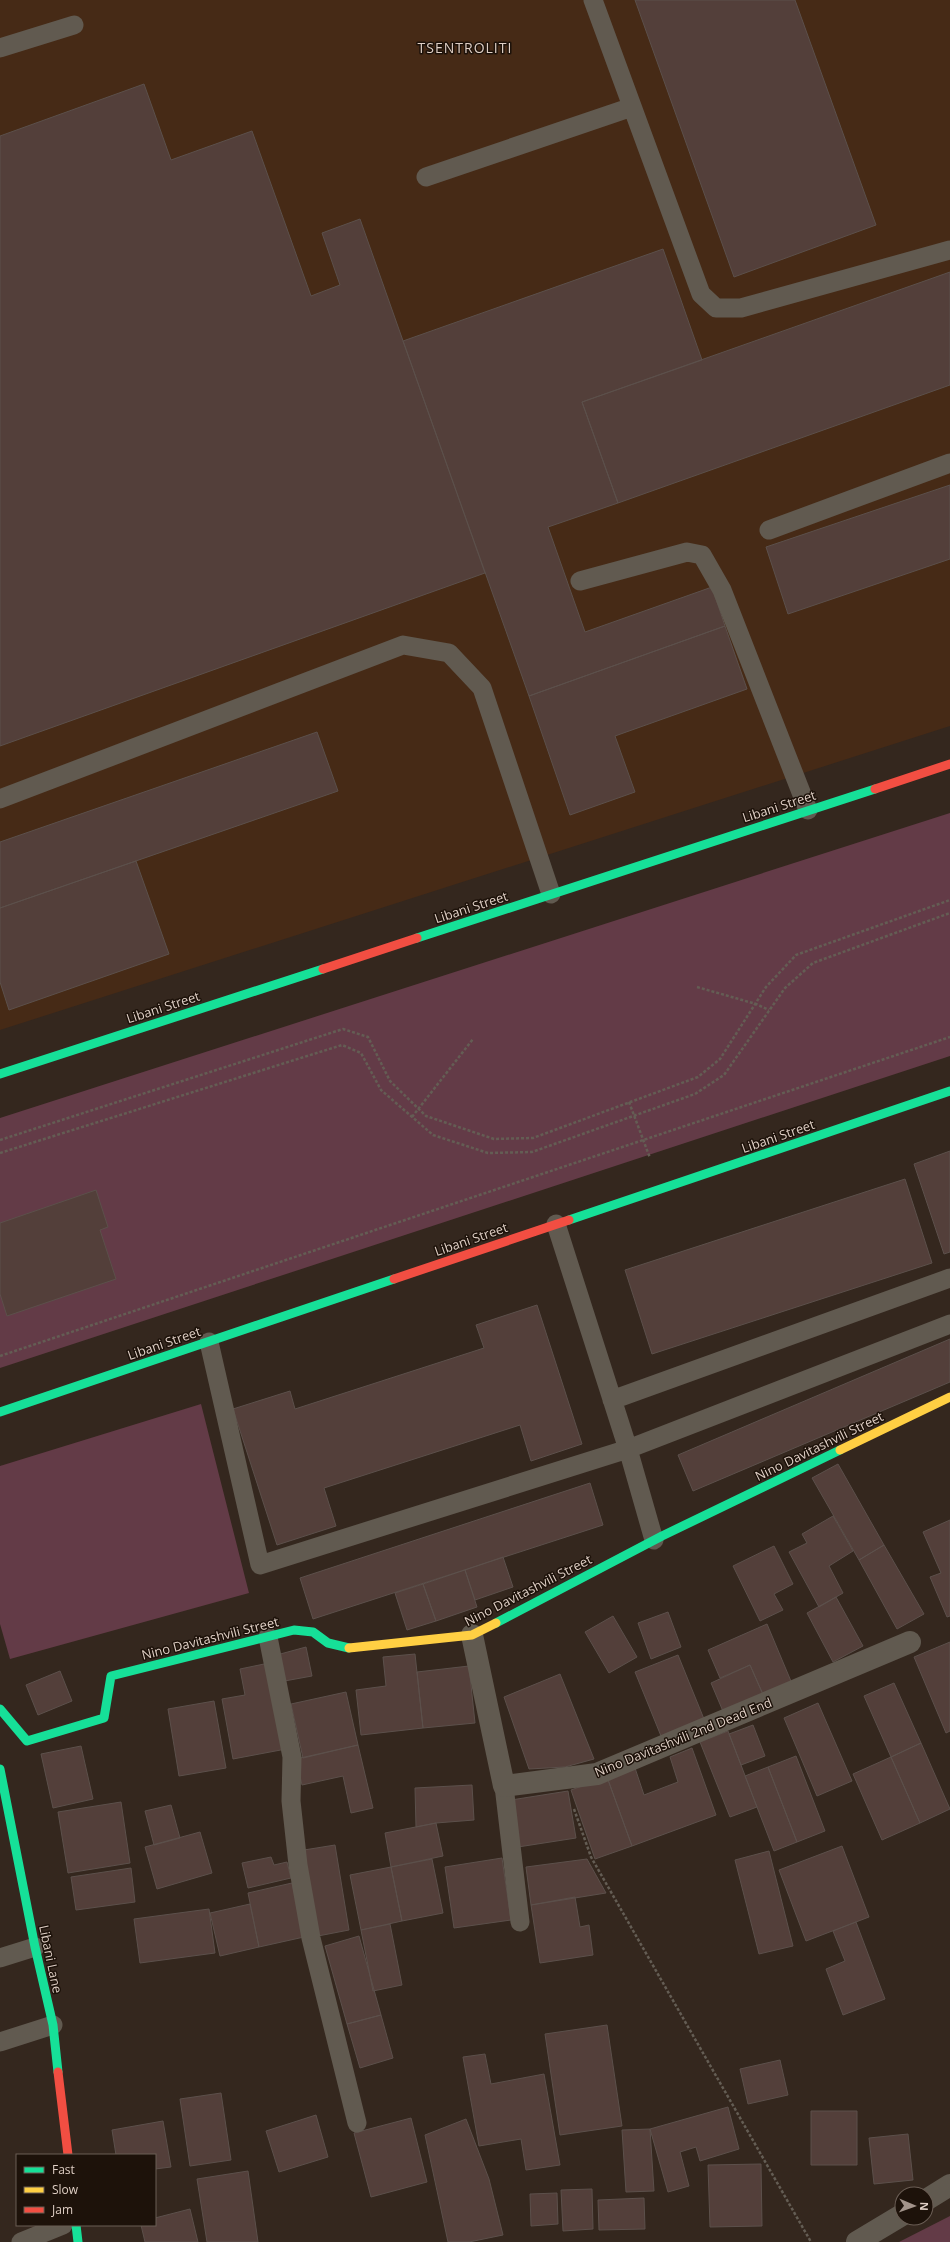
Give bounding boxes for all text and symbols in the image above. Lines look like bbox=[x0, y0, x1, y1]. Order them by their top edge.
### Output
district label: TSENTROLITI bbox=[418, 38, 512, 57]
street label: Libani Street bbox=[740, 786, 818, 826]
street label: Libani Street bbox=[432, 887, 510, 927]
street label: Libani Street bbox=[124, 987, 202, 1027]
street label: Libani Street bbox=[739, 1115, 817, 1157]
street label: Libani Street bbox=[432, 1218, 510, 1260]
street label: Libani Street bbox=[125, 1322, 203, 1364]
street label: Nino Davitashvili Street bbox=[752, 1407, 887, 1485]
street label: Nino Davitashvili Street bbox=[461, 1550, 595, 1630]
street label: Nino Davitashvili Street bbox=[140, 1612, 281, 1664]
street label: Nino Davitashvili 2nd Dead End bbox=[592, 1693, 774, 1781]
street label: Libani Lane bbox=[35, 1923, 67, 1995]
legend bbox=[16, 2154, 156, 2226]
text: Fast bbox=[52, 2161, 75, 2178]
text: Slow bbox=[52, 2181, 79, 2198]
north arrow bbox=[894, 2186, 934, 2226]
text: Jam bbox=[51, 2201, 73, 2218]
text: N bbox=[917, 2202, 932, 2211]

